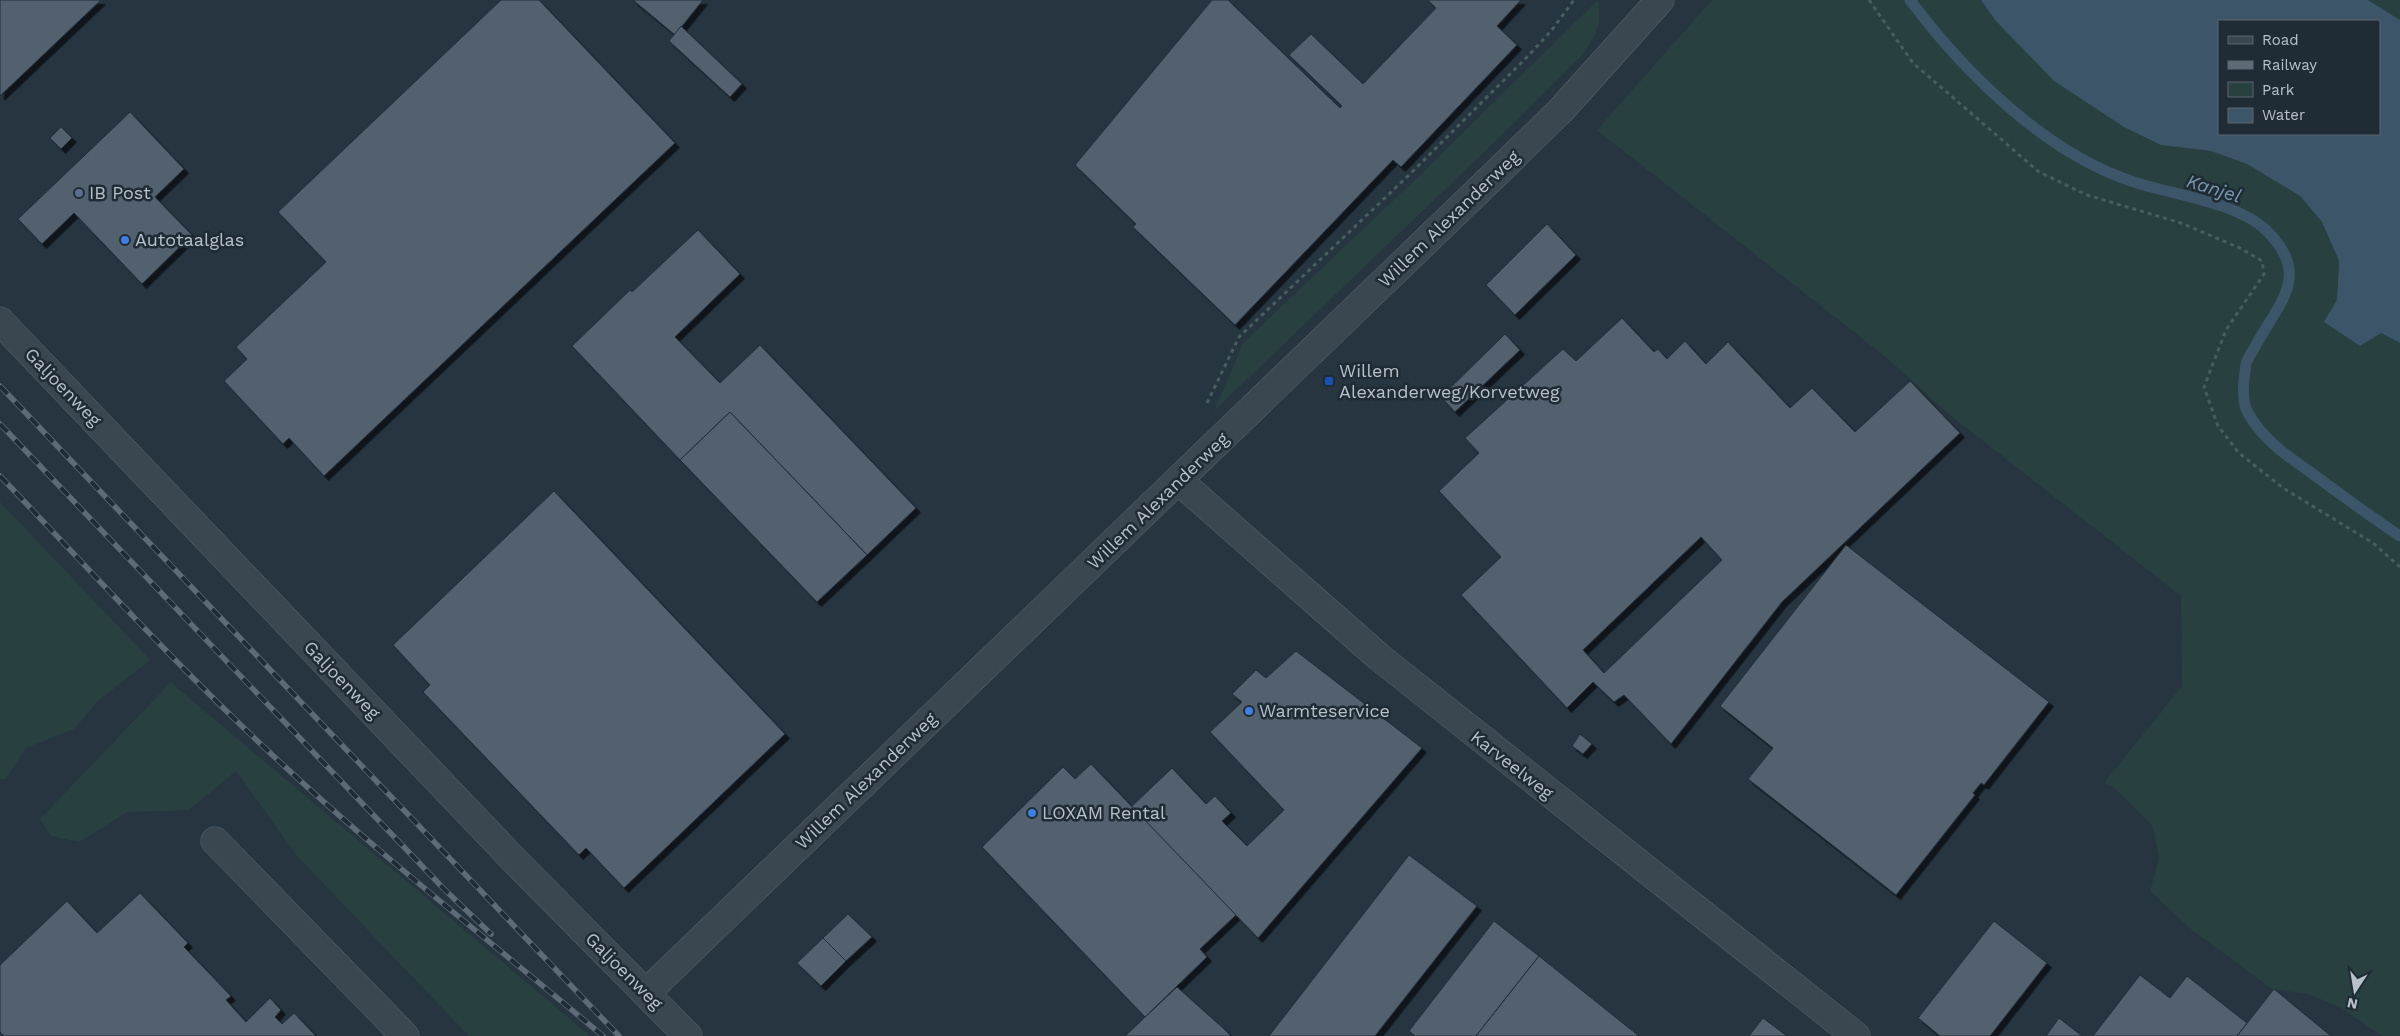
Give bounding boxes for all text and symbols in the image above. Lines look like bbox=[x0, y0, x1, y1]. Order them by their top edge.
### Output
legend bbox=[2218, 20, 2380, 135]
text: Road bbox=[2262, 31, 2299, 49]
text: Railway bbox=[2262, 56, 2317, 74]
text: Park bbox=[2262, 81, 2295, 99]
text: Water bbox=[2262, 106, 2305, 124]
street label: Willem Alexanderweg bbox=[1374, 146, 1524, 291]
water label: Kanjel bbox=[2184, 169, 2244, 208]
place label: IB Post bbox=[89, 182, 151, 203]
marker: IB Post bbox=[73, 187, 85, 199]
place label: Autotaalglas bbox=[135, 229, 244, 250]
marker: Autotaalglas bbox=[119, 234, 131, 246]
street label: Galjoenweg bbox=[21, 343, 106, 430]
place label: Willem Alexanderweg/Korvetweg bbox=[1339, 360, 1560, 402]
marker: Willem Alexanderweg/Korvetweg bbox=[1323, 375, 1335, 387]
street label: Willem Alexanderweg bbox=[1083, 428, 1233, 573]
street label: Galjoenweg bbox=[300, 636, 385, 723]
place label: Warmteservice bbox=[1259, 700, 1390, 721]
marker: Warmteservice bbox=[1243, 705, 1255, 717]
street label: Willem Alexanderweg bbox=[791, 708, 941, 853]
street label: Karveelweg bbox=[1467, 726, 1558, 804]
place label: LOXAM Rental bbox=[1042, 802, 1166, 823]
marker: LOXAM Rental bbox=[1026, 807, 1038, 819]
street label: Galjoenweg bbox=[581, 928, 668, 1014]
north arrow bbox=[2330, 966, 2380, 1016]
text: N bbox=[2346, 995, 2359, 1013]

